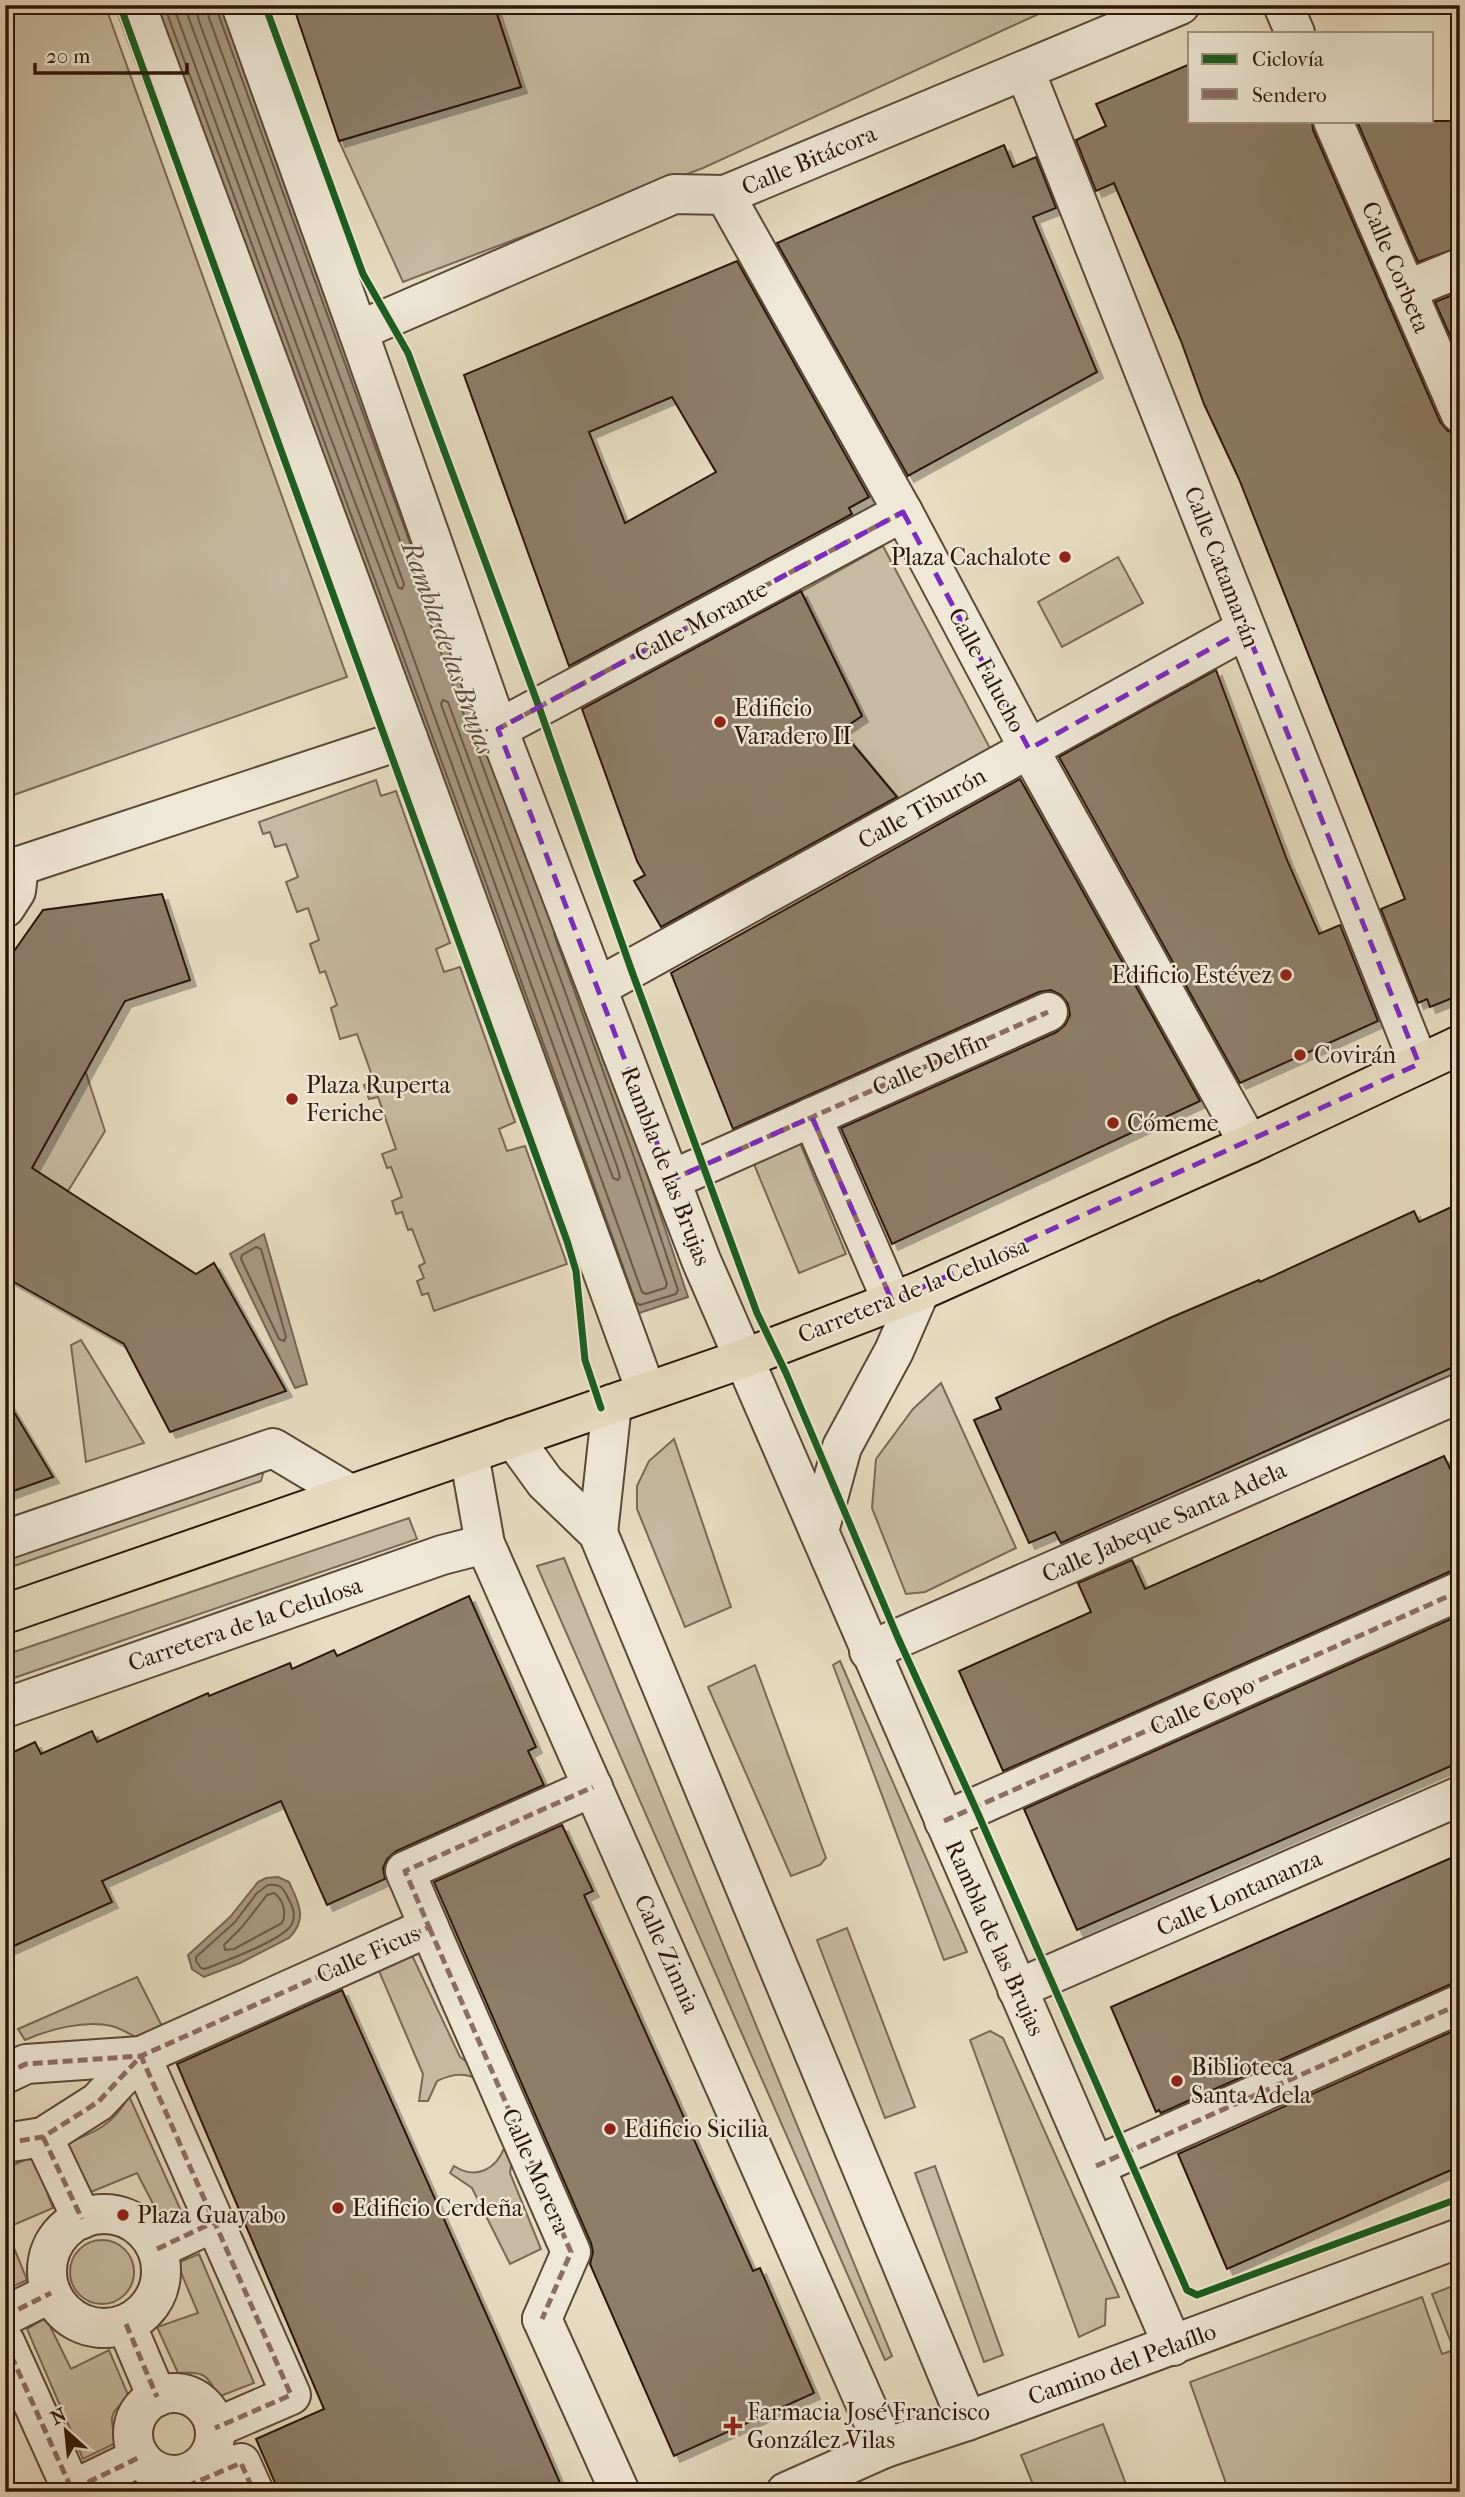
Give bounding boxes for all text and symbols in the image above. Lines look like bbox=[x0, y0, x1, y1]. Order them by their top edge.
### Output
scale bar bbox=[35, 32, 187, 76]
legend bbox=[1188, 32, 1434, 122]
text: 20 m bbox=[46, 44, 91, 68]
text: Ciclovía bbox=[1252, 47, 1324, 71]
text: Sendero bbox=[1252, 83, 1327, 107]
street label: Calle Bitácora bbox=[737, 119, 881, 201]
street label: Calle Corbeta bbox=[1356, 197, 1437, 338]
street label: Calle Catamarán bbox=[1178, 482, 1266, 652]
water label: Rambla de las Brujas bbox=[394, 535, 501, 760]
place label: Plaza Cachalote bbox=[891, 543, 1051, 571]
marker: Plaza Cachalote bbox=[1057, 549, 1073, 565]
street label: Calle Morante bbox=[630, 574, 772, 668]
street label: Calle Falucho bbox=[942, 603, 1032, 737]
place label: Edificio Varadero II bbox=[733, 694, 852, 750]
marker: Edificio Varadero II bbox=[712, 714, 728, 730]
street label: Calle Tiburón bbox=[853, 761, 991, 855]
place label: Edificio Estévez bbox=[1111, 961, 1272, 989]
marker: Edificio Estévez bbox=[1278, 967, 1294, 983]
street label: Calle Delfín bbox=[868, 1026, 992, 1102]
place label: Covirán bbox=[1314, 1041, 1396, 1069]
marker: Covirán bbox=[1292, 1047, 1308, 1063]
street label: Rambla de las Brujas bbox=[615, 1062, 717, 1270]
place label: Plaza Ruperta Feriche bbox=[306, 1071, 451, 1127]
marker: Plaza Ruperta Feriche bbox=[284, 1091, 300, 1107]
place label: Cómeme bbox=[1127, 1109, 1219, 1137]
marker: Cómeme bbox=[1105, 1115, 1121, 1131]
street label: Carretera de la Celulosa bbox=[794, 1231, 1033, 1349]
street label: Calle Jabeque Santa Adela bbox=[1037, 1455, 1291, 1589]
street label: Carretera de la Celulosa bbox=[124, 1570, 367, 1677]
street label: Calle Copo bbox=[1146, 1671, 1258, 1741]
street label: Rambla de las Brujas bbox=[939, 1836, 1051, 2040]
street label: Calle Lontananza bbox=[1152, 1844, 1327, 1942]
street label: Calle Zinnia bbox=[628, 1890, 706, 2018]
street label: Calle Ficus bbox=[312, 1919, 424, 1989]
place label: Biblioteca Santa Adela bbox=[1191, 2053, 1312, 2109]
marker: Biblioteca Santa Adela bbox=[1169, 2073, 1185, 2089]
street label: Calle Morera bbox=[496, 2104, 576, 2239]
place label: Edificio Sicilia bbox=[624, 2115, 770, 2143]
marker: Edificio Sicilia bbox=[602, 2121, 618, 2137]
place label: Edificio Cerdeña bbox=[352, 2194, 524, 2222]
marker: Edificio Cerdeña bbox=[330, 2200, 346, 2216]
place label: Plaza Guayabo bbox=[137, 2201, 286, 2229]
marker: Plaza Guayabo bbox=[115, 2207, 131, 2223]
street label: Camino del Pelaíllo bbox=[1024, 2317, 1220, 2411]
north arrow bbox=[32, 2396, 102, 2466]
place label: Farmacia José Francisco González Vilas bbox=[747, 2398, 990, 2454]
text: N bbox=[47, 2403, 71, 2430]
marker: Farmacia José Francisco González Vilas bbox=[725, 2418, 741, 2434]

